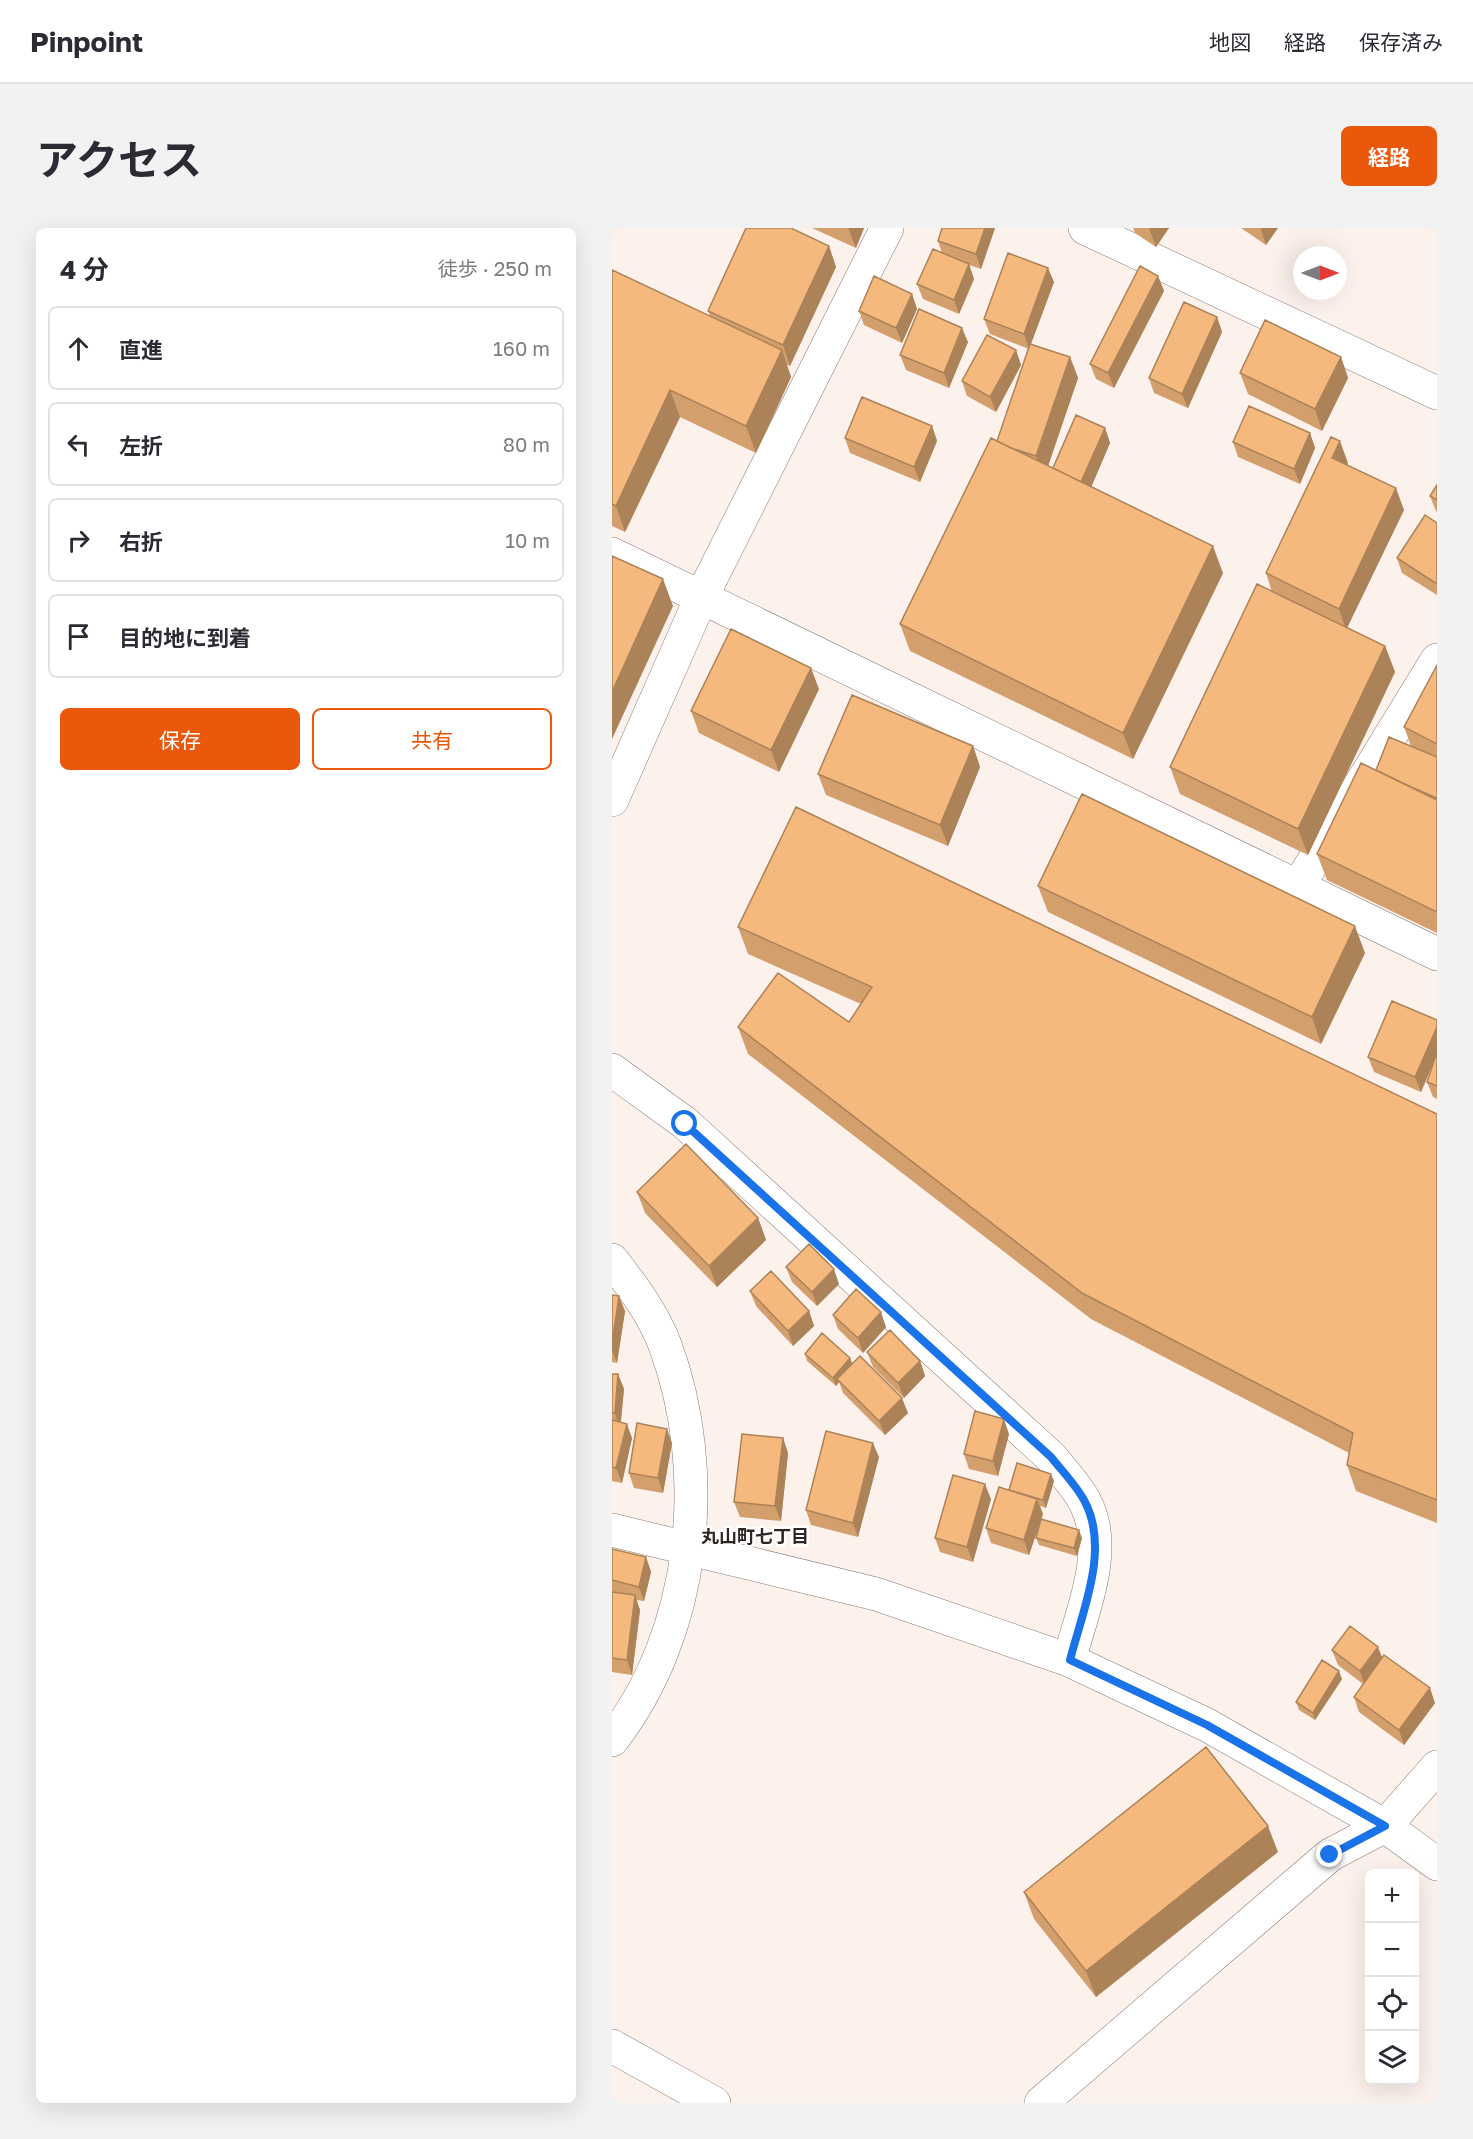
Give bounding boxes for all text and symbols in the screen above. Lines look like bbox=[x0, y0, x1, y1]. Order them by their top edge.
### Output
text: Pinpoint bbox=[30, 25, 143, 58]
text: 地図 bbox=[1209, 29, 1251, 55]
text: 経路 bbox=[1284, 29, 1326, 55]
text: 保存済み bbox=[1359, 29, 1443, 55]
button: 経路 bbox=[1341, 126, 1437, 186]
text: アクセス bbox=[36, 134, 202, 184]
north arrow bbox=[1293, 246, 1347, 300]
text: 4 分 bbox=[60, 254, 109, 285]
text: 徒歩 · 250 m bbox=[438, 256, 552, 280]
icon: ahead bbox=[62, 332, 95, 365]
text: 直進 bbox=[119, 336, 163, 363]
text: 160 m bbox=[493, 336, 550, 360]
icon: left bbox=[62, 428, 95, 461]
text: 左折 bbox=[119, 432, 163, 459]
text: 80 m bbox=[503, 432, 550, 456]
icon: right bbox=[62, 524, 95, 557]
text: 右折 bbox=[119, 528, 163, 555]
text: 10 m bbox=[505, 528, 550, 552]
icon: arrive bbox=[62, 620, 95, 653]
text: 目的地に到着 bbox=[119, 624, 251, 651]
button: 保存 bbox=[60, 708, 300, 770]
button: 共有 bbox=[312, 708, 552, 770]
route start bbox=[671, 1110, 697, 1136]
district label: 丸山町七丁目 bbox=[701, 1525, 809, 1547]
route end bbox=[1316, 1841, 1342, 1867]
map controls bbox=[1365, 1869, 1419, 2085]
button: + bbox=[1365, 1869, 1419, 1923]
button: − bbox=[1365, 1923, 1419, 1977]
button: locate bbox=[1365, 1977, 1419, 2031]
button: layers bbox=[1365, 2031, 1419, 2085]

